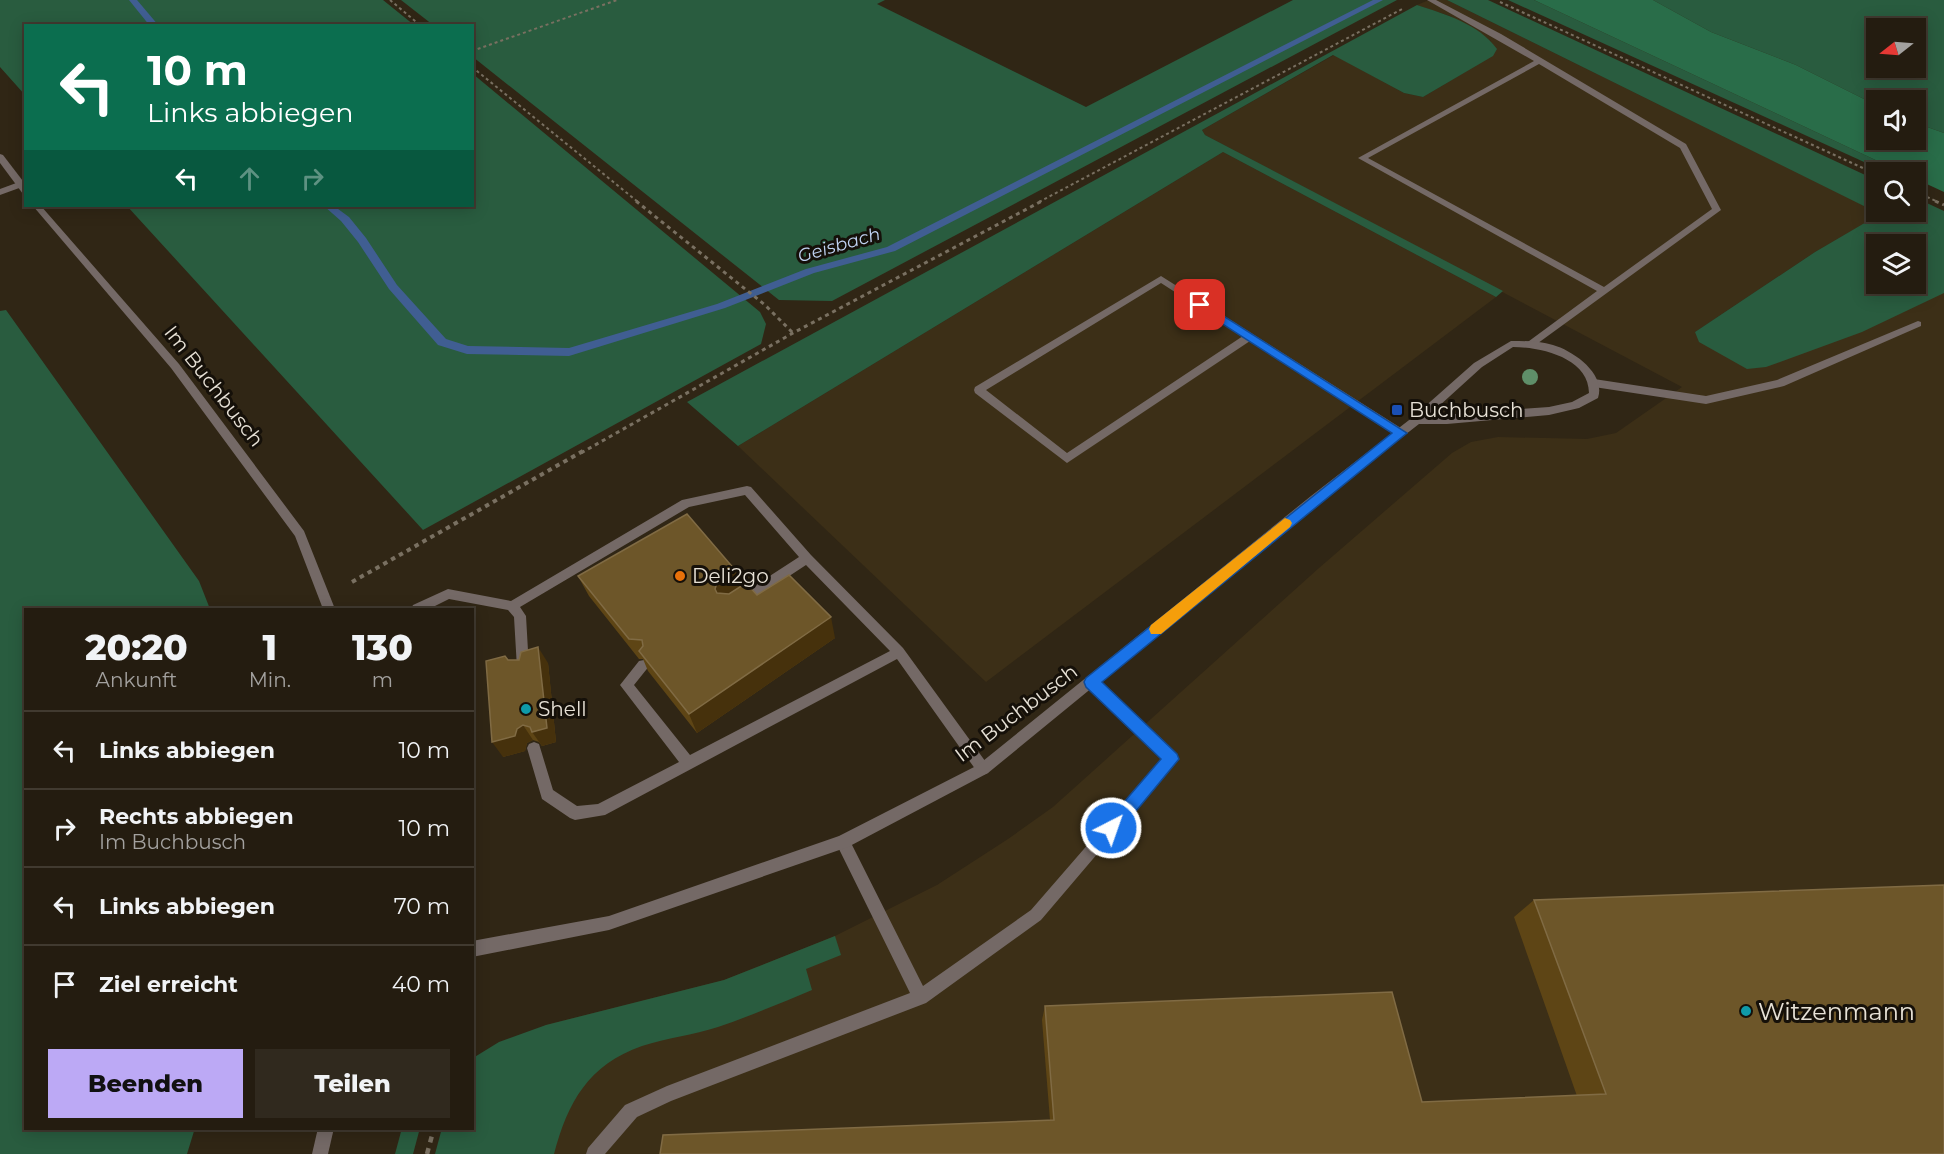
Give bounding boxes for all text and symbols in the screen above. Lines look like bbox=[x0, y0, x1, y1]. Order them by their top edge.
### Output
north arrow bbox=[1866, 18, 1926, 78]
map controls bbox=[1866, 18, 1926, 294]
text: 10 m bbox=[147, 44, 248, 96]
icon: left bbox=[48, 48, 126, 126]
button: sound bbox=[1866, 90, 1926, 150]
text: Links abbiegen bbox=[147, 96, 354, 129]
icon: left bbox=[170, 162, 203, 195]
icon: ahead bbox=[233, 162, 266, 195]
icon: right bbox=[296, 162, 329, 195]
button: search bbox=[1866, 162, 1926, 222]
water label: Geisbach bbox=[795, 223, 883, 267]
button: layers bbox=[1866, 234, 1926, 294]
pin bbox=[1174, 279, 1225, 330]
icon: arrive bbox=[1183, 288, 1216, 321]
street label: Im Buchbusch bbox=[159, 321, 269, 451]
place label: Buchbusch bbox=[1409, 398, 1524, 422]
marker: Buchbusch bbox=[1390, 403, 1404, 417]
place label: Deli2go bbox=[692, 564, 769, 588]
marker: Deli2go bbox=[673, 569, 687, 583]
text: 20:20 bbox=[85, 625, 188, 669]
text: 1 bbox=[263, 625, 277, 669]
text: 130 bbox=[352, 625, 413, 669]
street label: Im Buchbusch bbox=[950, 659, 1082, 767]
text: Ankunft bbox=[96, 668, 177, 692]
text: Min. bbox=[249, 668, 291, 692]
text: m bbox=[372, 668, 393, 692]
place label: Shell bbox=[538, 697, 587, 721]
marker: Shell bbox=[519, 702, 533, 716]
icon: left bbox=[48, 734, 81, 767]
text: Links abbiegen bbox=[99, 737, 275, 764]
text: 10 m bbox=[398, 737, 450, 764]
position arrow bbox=[1079, 796, 1143, 860]
text: Rechts abbiegen bbox=[99, 803, 294, 830]
icon: right bbox=[48, 812, 81, 845]
text: 10 m bbox=[398, 815, 450, 842]
text: Im Buchbusch bbox=[99, 830, 246, 854]
icon: left bbox=[48, 890, 81, 923]
text: Links abbiegen bbox=[99, 893, 275, 920]
text: 70 m bbox=[394, 893, 450, 920]
icon: arrive bbox=[48, 968, 81, 1001]
text: Ziel erreicht bbox=[99, 971, 238, 998]
text: 40 m bbox=[392, 971, 450, 998]
place label: Witzenmann bbox=[1758, 997, 1915, 1026]
marker: Witzenmann bbox=[1739, 1004, 1753, 1018]
button: Beenden bbox=[48, 1049, 243, 1118]
button: Teilen bbox=[255, 1049, 450, 1118]

